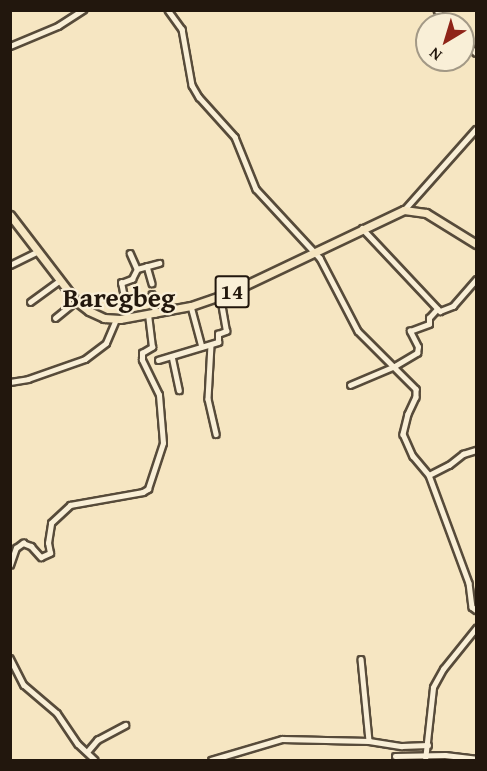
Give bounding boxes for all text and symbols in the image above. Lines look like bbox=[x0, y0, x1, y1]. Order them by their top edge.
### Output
north arrow bbox=[415, 12, 475, 72]
text: N bbox=[424, 42, 447, 67]
road number: 14 bbox=[214, 273, 250, 311]
district label: Baregbeg bbox=[63, 282, 175, 314]

